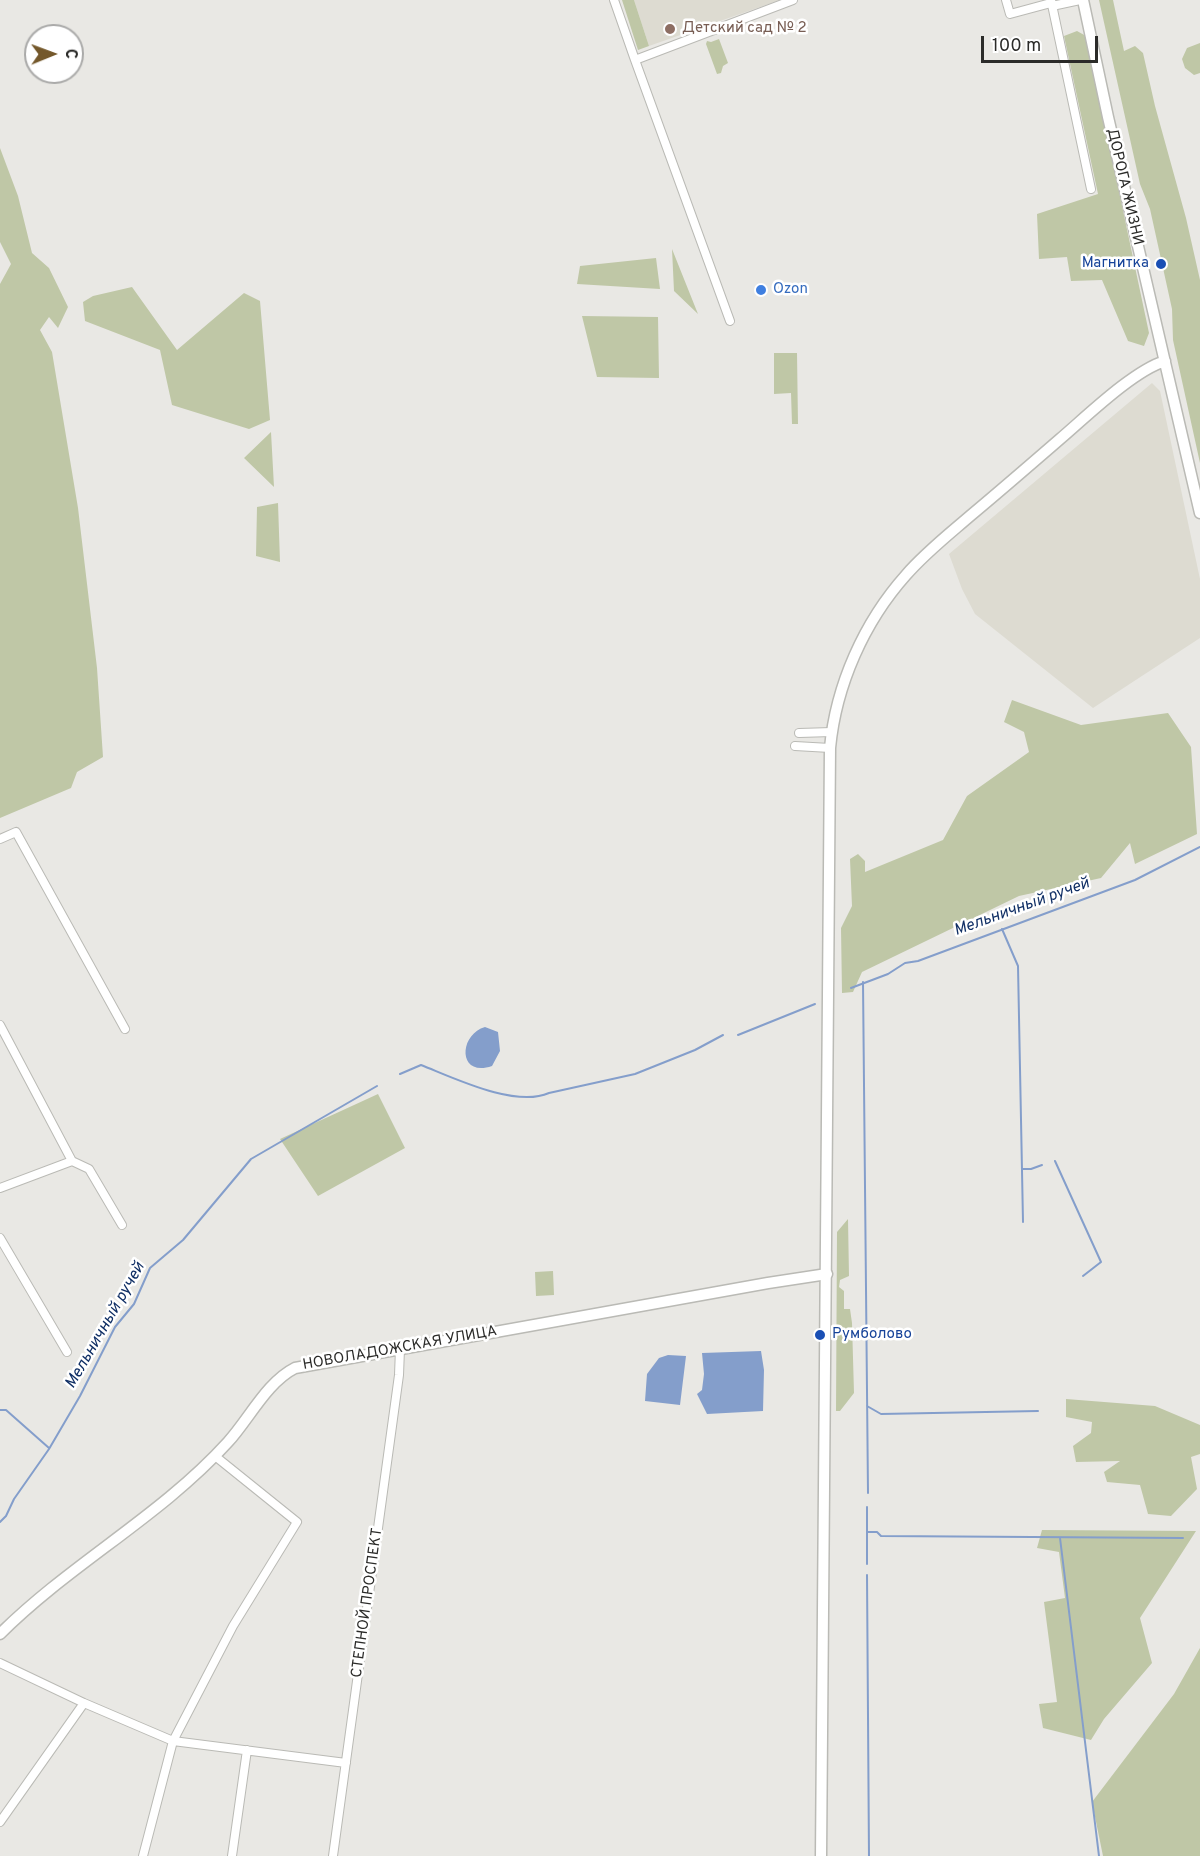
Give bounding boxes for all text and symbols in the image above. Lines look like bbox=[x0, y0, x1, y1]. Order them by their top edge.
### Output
place label: Детский сад № 2 bbox=[682, 20, 807, 38]
marker: Детский сад № 2 bbox=[663, 22, 677, 36]
north arrow bbox=[24, 24, 84, 84]
scale bar bbox=[984, 24, 1101, 62]
text: 100 m bbox=[992, 35, 1041, 58]
text: С bbox=[60, 48, 80, 59]
street label: ДОРОГА ЖИЗНИ bbox=[1102, 127, 1146, 247]
place label: Магнитка bbox=[1082, 255, 1149, 273]
marker: Магнитка bbox=[1154, 257, 1168, 271]
place label: Ozon bbox=[773, 281, 808, 299]
marker: Ozon bbox=[754, 283, 768, 297]
water label: Мельничный ручей bbox=[952, 875, 1092, 941]
water label: Мельничный ручей bbox=[62, 1259, 150, 1393]
street label: НОВОЛАДОЖСКАЯ УЛИЦА bbox=[302, 1323, 498, 1375]
place label: Румболово bbox=[832, 1326, 912, 1344]
marker: Румболово bbox=[813, 1328, 827, 1342]
street label: СТЕПНОЙ ПРОСПЕКТ bbox=[349, 1527, 387, 1679]

